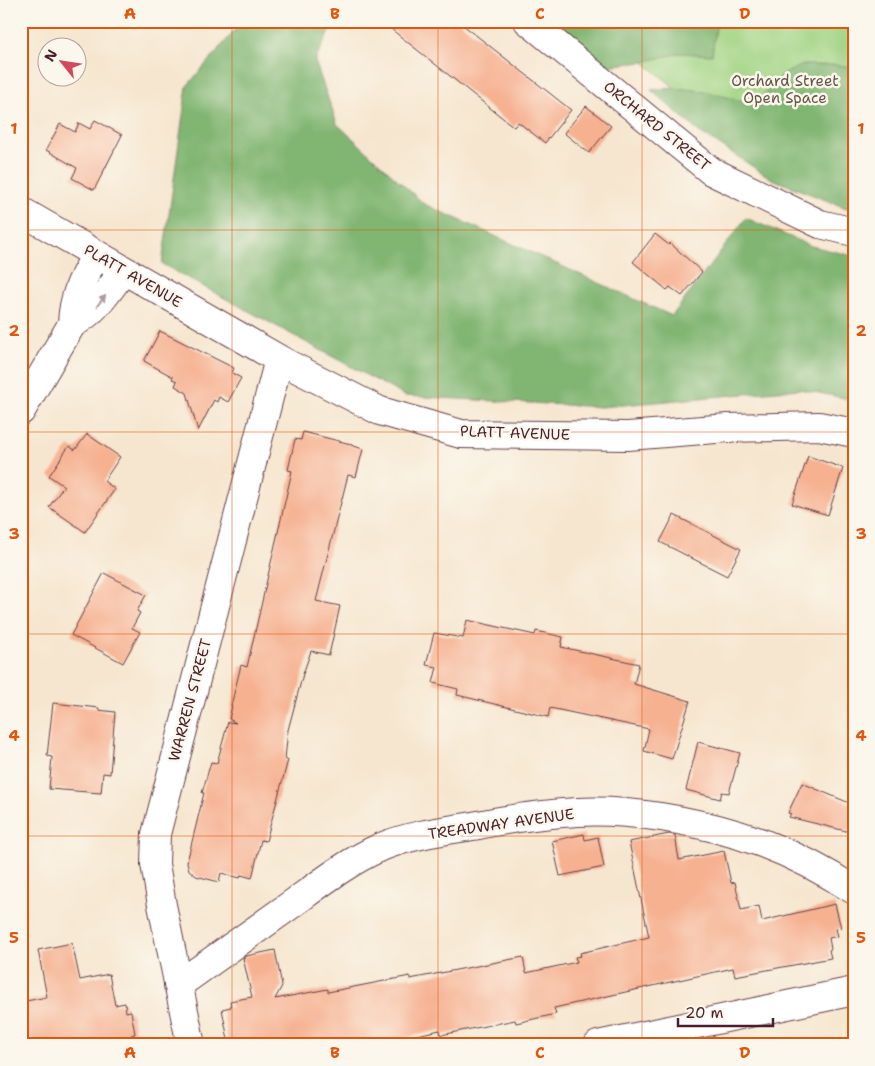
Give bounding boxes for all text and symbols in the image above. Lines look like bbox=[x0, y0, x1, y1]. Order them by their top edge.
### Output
text: A bbox=[124, 3, 136, 24]
text: B bbox=[330, 3, 340, 24]
text: C bbox=[535, 3, 545, 24]
text: D bbox=[739, 3, 751, 24]
north arrow bbox=[38, 38, 88, 88]
text: N bbox=[40, 46, 61, 65]
park label: Orchard Street Open Space bbox=[731, 71, 839, 108]
street label: ORCHARD STREET bbox=[599, 77, 715, 175]
text: 1 bbox=[10, 118, 18, 139]
text: 1 bbox=[857, 118, 865, 139]
street label: PLATT AVENUE bbox=[80, 240, 186, 312]
one-way arrow bbox=[95, 295, 106, 308]
text: 2 bbox=[8, 320, 20, 341]
text: 2 bbox=[855, 320, 867, 341]
street label: PLATT AVENUE bbox=[460, 421, 570, 445]
text: 3 bbox=[8, 523, 20, 544]
text: 3 bbox=[855, 523, 867, 544]
street label: WARREN STREET bbox=[164, 636, 216, 764]
text: 4 bbox=[8, 725, 20, 746]
text: 4 bbox=[855, 725, 867, 746]
street label: TREADWAY AVENUE bbox=[427, 804, 575, 844]
text: 5 bbox=[9, 927, 19, 948]
text: 5 bbox=[856, 927, 866, 948]
scale bar bbox=[678, 996, 772, 1028]
text: 20 m bbox=[685, 1003, 724, 1023]
text: A bbox=[124, 1042, 136, 1063]
text: B bbox=[330, 1042, 340, 1063]
text: C bbox=[535, 1042, 545, 1063]
text: D bbox=[739, 1042, 751, 1063]

